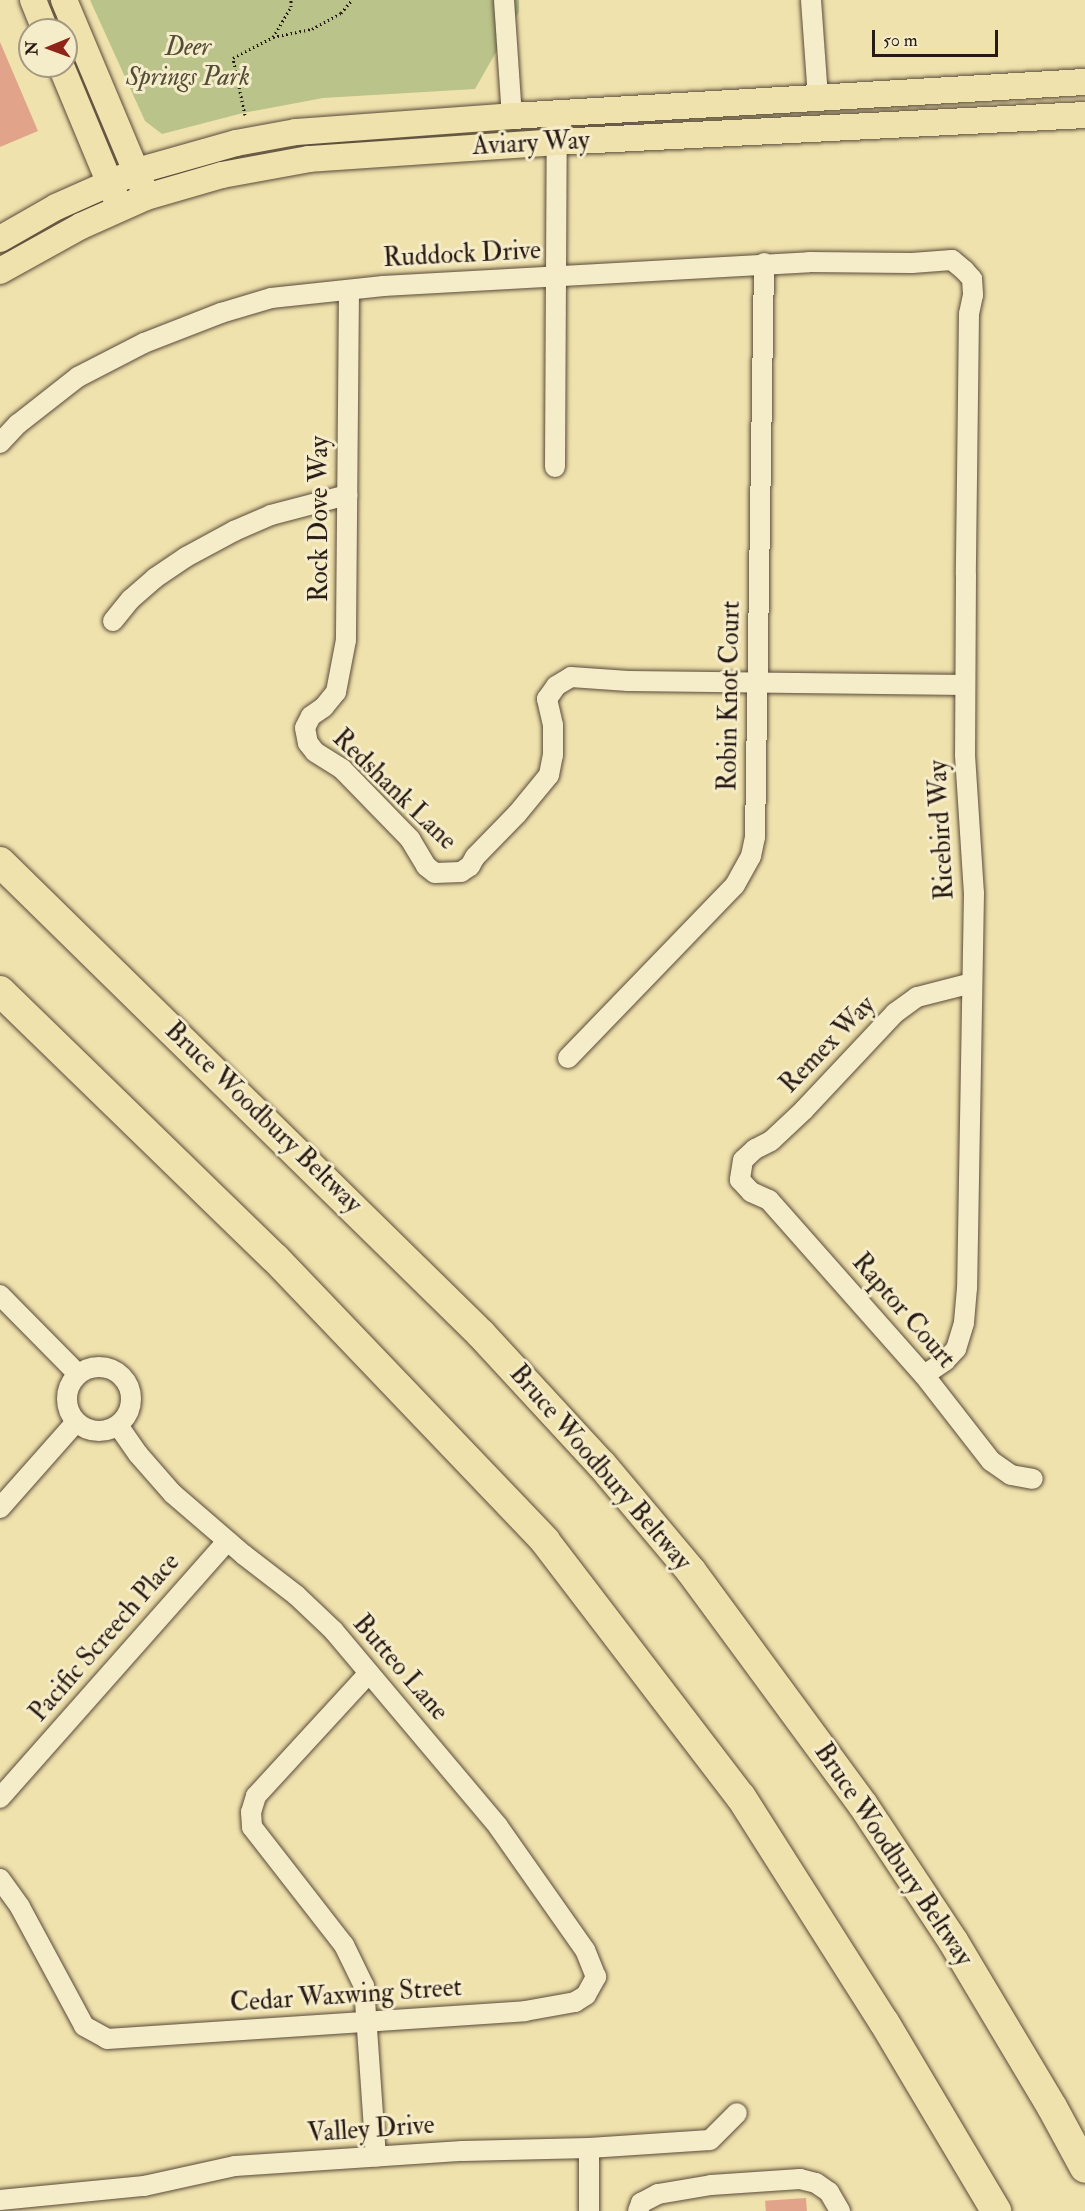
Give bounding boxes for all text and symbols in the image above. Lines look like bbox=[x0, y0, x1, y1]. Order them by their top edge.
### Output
north arrow bbox=[18, 18, 78, 78]
scale bar bbox=[875, 18, 1001, 56]
text: 50 m bbox=[883, 29, 918, 52]
park label: Deer Springs Park bbox=[126, 32, 250, 94]
text: N bbox=[22, 41, 42, 56]
street label: Aviary Way bbox=[472, 125, 590, 163]
street label: Ruddock Drive bbox=[382, 235, 542, 275]
street label: Rock Dove Way bbox=[304, 436, 336, 602]
street label: Robin Knot Court bbox=[713, 601, 747, 791]
street label: Redshank Lane bbox=[325, 723, 463, 857]
street label: Ricebird Way bbox=[923, 759, 961, 901]
street label: Remex Way bbox=[774, 990, 882, 1100]
street label: Bruce Woodbury Beltway bbox=[158, 1016, 368, 1220]
street label: Raptor Court bbox=[845, 1247, 961, 1375]
street label: Bruce Woodbury Beltway bbox=[502, 1359, 698, 1577]
street label: Pacific Screech Place bbox=[23, 1547, 187, 1729]
street label: Butteo Lane bbox=[346, 1609, 454, 1727]
street label: Bruce Woodbury Beltway bbox=[807, 1738, 979, 1972]
street label: Cedar Waxwing Street bbox=[229, 1972, 463, 2020]
street label: Valley Drive bbox=[306, 2110, 436, 2150]

